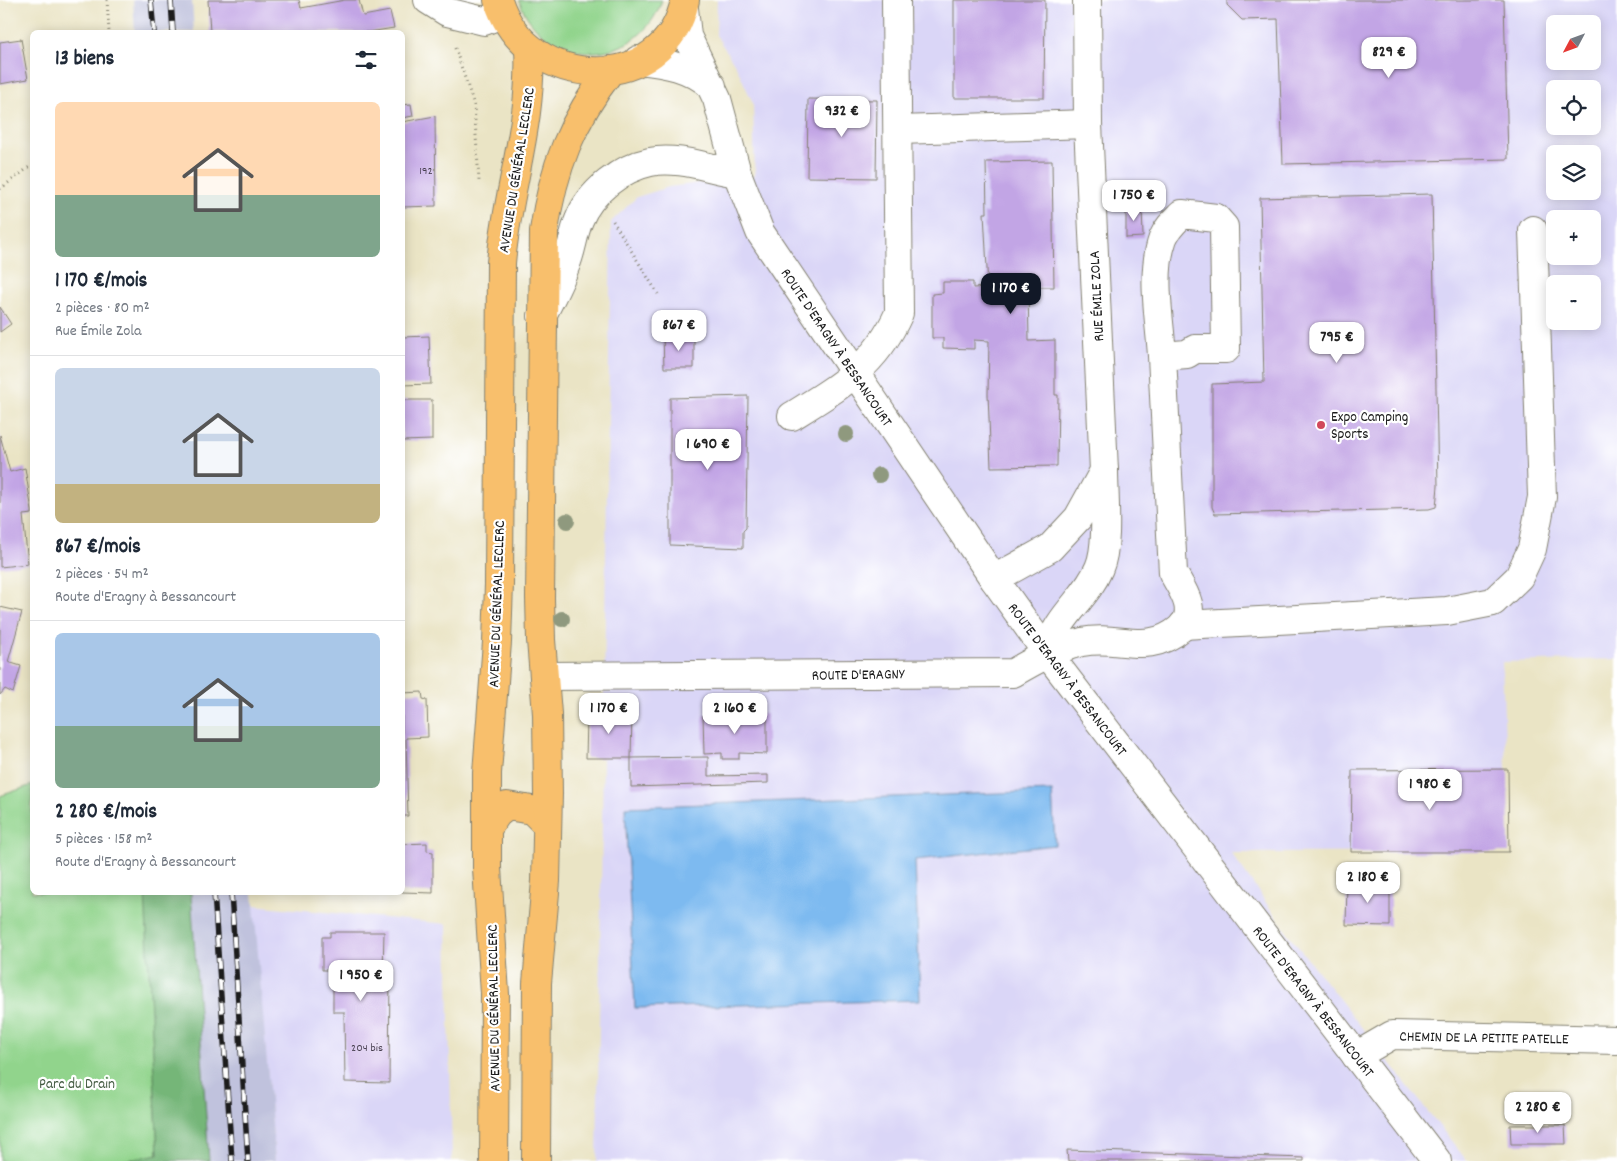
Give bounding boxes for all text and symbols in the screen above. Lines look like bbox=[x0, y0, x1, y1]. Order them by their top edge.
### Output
north arrow bbox=[1546, 15, 1601, 70]
map controls bbox=[1546, 15, 1601, 330]
pin: 829 € bbox=[1354, 36, 1424, 79]
text: 829 € bbox=[1372, 41, 1406, 64]
text: 13 biens bbox=[55, 45, 114, 75]
icon: filters bbox=[352, 46, 380, 74]
button: locate bbox=[1546, 80, 1601, 135]
street label: AVENUE DU GÉNÉRAL LECLERC bbox=[494, 86, 542, 255]
pin: 932 € bbox=[807, 96, 877, 138]
text: 932 € bbox=[825, 100, 859, 123]
icon: home bbox=[173, 135, 263, 225]
button: layers bbox=[1546, 145, 1601, 200]
house number: 192 bbox=[419, 163, 433, 180]
pin: 1 750 € bbox=[1088, 180, 1180, 222]
text: 1 750 € bbox=[1113, 184, 1155, 207]
button: + bbox=[1546, 210, 1601, 265]
street label: RUE ÉMILE ZOLA bbox=[1085, 250, 1111, 342]
street label: ROUTE D'ERAGNY À BESSANCOURT bbox=[774, 265, 897, 432]
text: 1 170 €/mois bbox=[55, 267, 147, 297]
pin: 1 170 € bbox=[965, 272, 1057, 315]
button: − bbox=[1546, 275, 1601, 330]
text: 1 170 € bbox=[992, 277, 1030, 300]
text: 2 pièces · 80 m² bbox=[55, 297, 150, 320]
pin: 867 € bbox=[644, 310, 714, 352]
text: 867 € bbox=[663, 314, 695, 337]
text: Rue Émile Zola bbox=[55, 320, 142, 343]
pin: 795 € bbox=[1302, 322, 1372, 364]
text: 795 € bbox=[1320, 326, 1354, 349]
icon: home bbox=[173, 400, 263, 490]
place label: Expo Camping Sports bbox=[1331, 407, 1408, 446]
marker: Expo Camping Sports bbox=[1315, 419, 1327, 431]
pin: 1 690 € bbox=[662, 428, 754, 471]
text: 1 690 € bbox=[686, 433, 730, 456]
street label: AVENUE DU GÉNÉRAL LECLERC bbox=[484, 520, 512, 688]
text: 867 €/mois bbox=[55, 533, 141, 563]
text: 2 pièces · 54 m² bbox=[55, 563, 149, 586]
text: Route d'Eragny à Bessancourt bbox=[55, 586, 236, 609]
street label: ROUTE D'ERAGNY À BESSANCOURT bbox=[1001, 599, 1131, 761]
street label: ROUTE D'ERAGNY bbox=[811, 664, 905, 688]
icon: home bbox=[173, 665, 263, 755]
pin: 1 170 € bbox=[563, 692, 655, 735]
pin: 2 160 € bbox=[689, 692, 781, 735]
text: 1 170 € bbox=[590, 697, 628, 720]
text: 2 160 € bbox=[713, 697, 757, 720]
pin: 1 980 € bbox=[1384, 768, 1476, 811]
text: 1 980 € bbox=[1409, 773, 1451, 796]
text: 2 280 €/mois bbox=[55, 798, 157, 828]
text: 5 pièces · 158 m² bbox=[55, 828, 152, 851]
text: Route d'Eragny à Bessancourt bbox=[55, 851, 236, 874]
pin: 2 180 € bbox=[1322, 862, 1414, 904]
text: 2 180 € bbox=[1347, 866, 1389, 889]
street label: ROUTE D'ERAGNY À BESSANCOURT bbox=[1246, 922, 1379, 1083]
street label: AVENUE DU GÉNÉRAL LECLERC bbox=[483, 924, 507, 1092]
pin: 1 950 € bbox=[315, 960, 407, 1002]
text: 1 950 € bbox=[339, 964, 383, 987]
street label: CHEMIN DE LA PETITE PATELLE bbox=[1399, 1027, 1569, 1051]
house number: 204 bis bbox=[351, 1040, 383, 1057]
park label: Parc du Drain bbox=[39, 1074, 115, 1096]
pin: 2 280 € bbox=[1492, 1092, 1584, 1134]
text: 2 280 € bbox=[1515, 1096, 1561, 1119]

